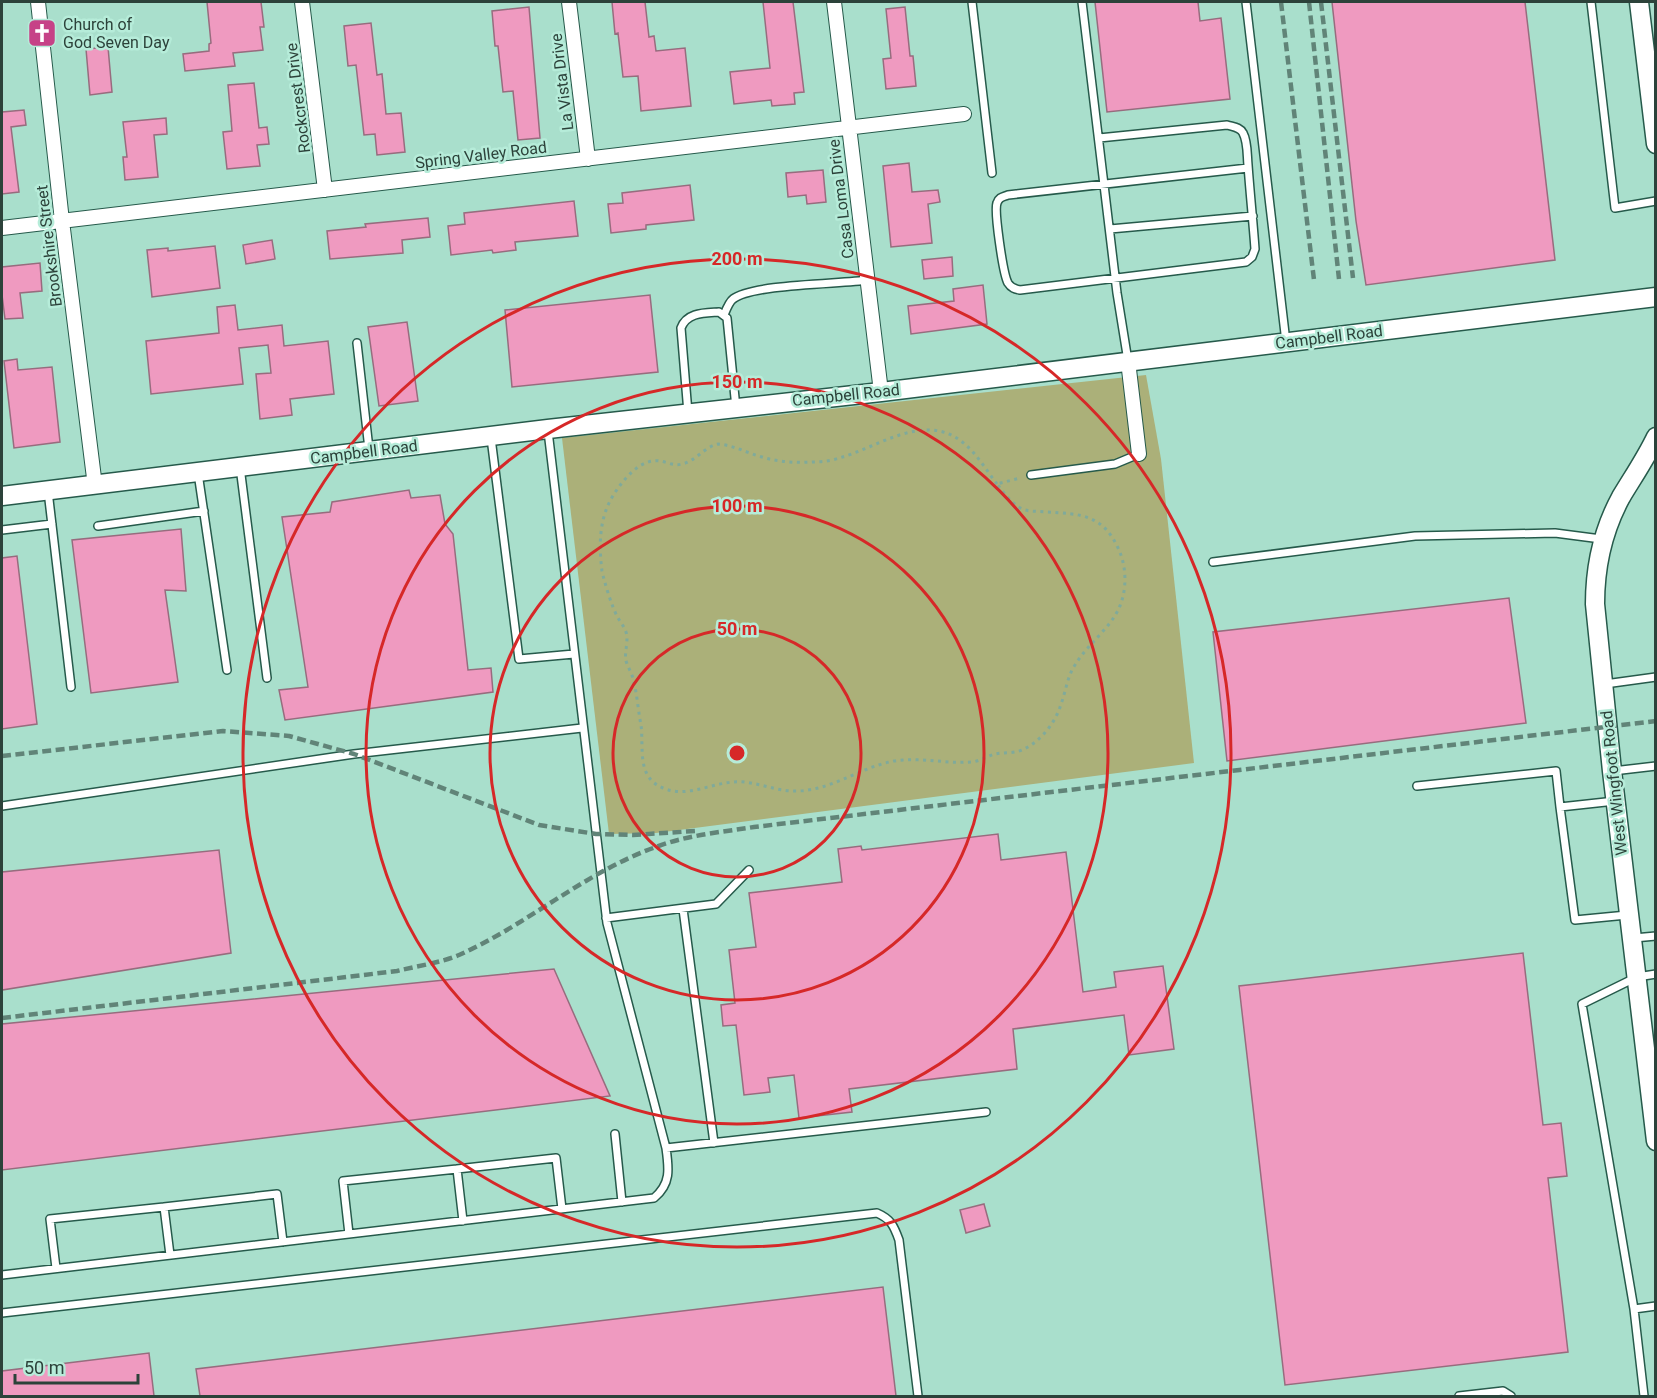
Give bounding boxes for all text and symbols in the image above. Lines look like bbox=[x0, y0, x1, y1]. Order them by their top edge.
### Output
place label: Church of God Seven Day bbox=[63, 15, 170, 52]
church icon: Church of God Seven Day bbox=[26, 17, 58, 49]
street label: La Vista Drive bbox=[547, 32, 577, 132]
street label: Rockcrest Drive bbox=[282, 42, 314, 154]
street label: Spring Valley Road bbox=[414, 137, 548, 173]
street label: Casa Loma Drive bbox=[824, 138, 858, 260]
street label: Brookshire Street bbox=[32, 184, 66, 308]
text: 200 m bbox=[711, 248, 763, 269]
street label: Campbell Road bbox=[1274, 321, 1384, 353]
text: 150 m bbox=[711, 371, 763, 392]
street label: Campbell Road bbox=[791, 380, 901, 410]
street label: Campbell Road bbox=[309, 436, 419, 468]
text: 100 m bbox=[711, 495, 763, 516]
text: 50 m bbox=[717, 618, 757, 639]
street label: West Wingfoot Road bbox=[1597, 710, 1631, 856]
centre of rings bbox=[727, 743, 747, 763]
scale bar bbox=[15, 1347, 138, 1385]
text: 50 m bbox=[24, 1357, 64, 1378]

